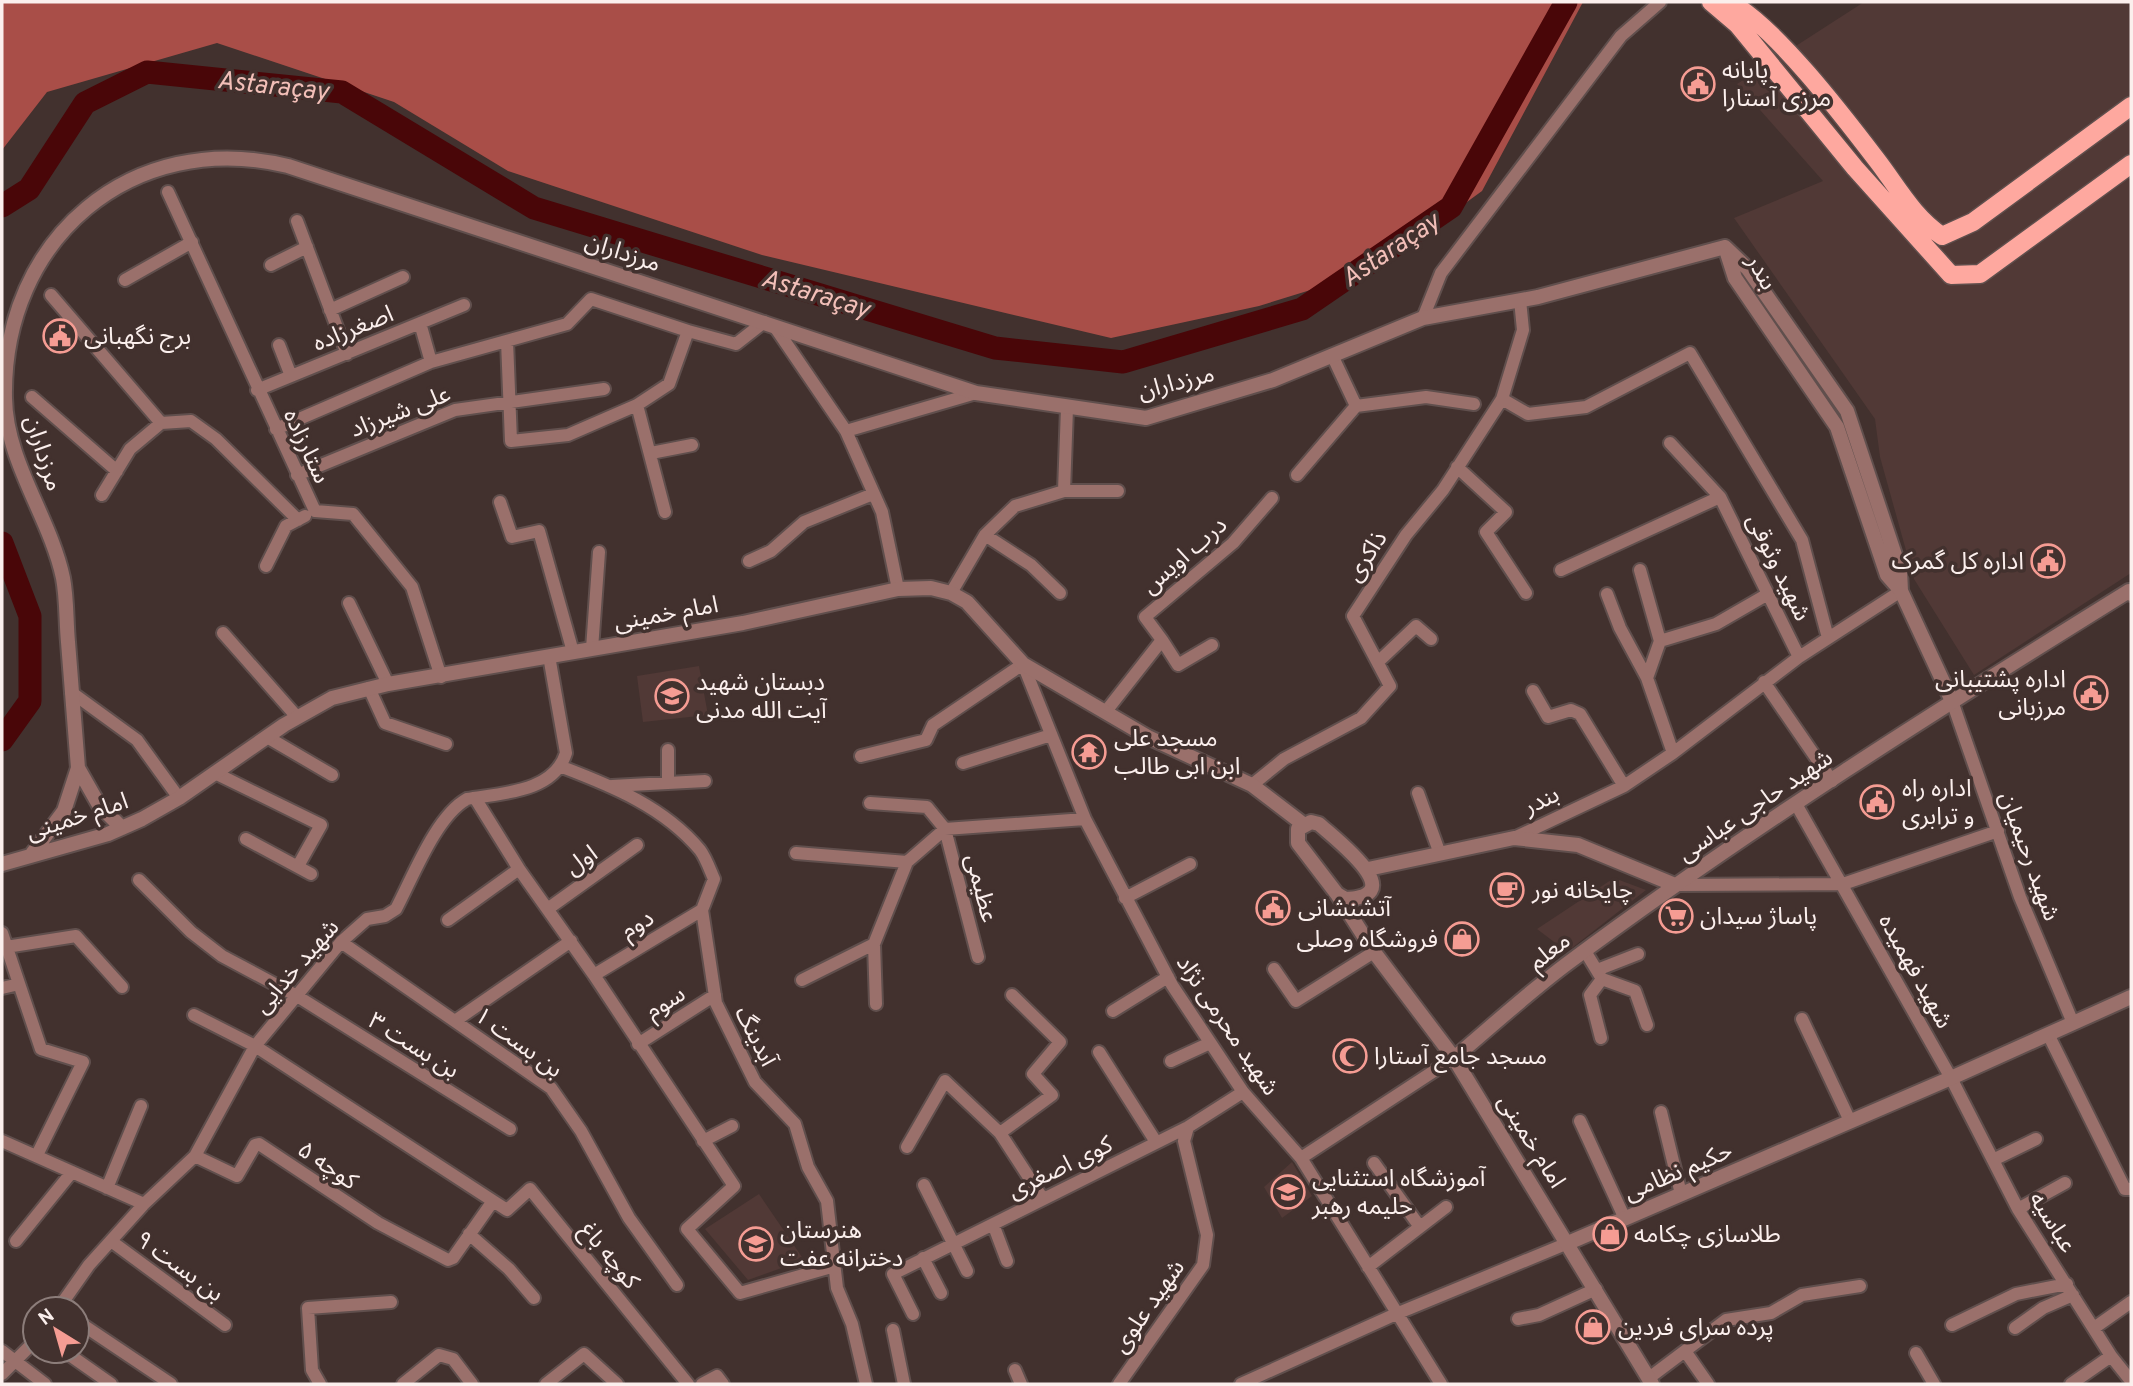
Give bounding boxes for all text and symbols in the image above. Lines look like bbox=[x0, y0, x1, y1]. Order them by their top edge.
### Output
place label: پایانه مرزی آستارا bbox=[1722, 57, 1831, 115]
water label: Astaraçay bbox=[215, 65, 332, 110]
public building icon: پایانه مرزی آستارا bbox=[1679, 65, 1717, 103]
water label: Astaraçay bbox=[1336, 205, 1448, 296]
street label: مرزداران bbox=[581, 228, 664, 280]
street label: بندر bbox=[1738, 249, 1782, 296]
water label: Astaraçay bbox=[757, 263, 875, 328]
street label: اصغرزاده bbox=[309, 300, 399, 360]
public building icon: برج نگهبانی bbox=[41, 317, 79, 355]
place label: برج نگهبانی bbox=[84, 323, 191, 353]
street label: مرزداران bbox=[1135, 360, 1218, 408]
street label: علی شیرزاد bbox=[346, 380, 455, 446]
street label: ستارزاده bbox=[275, 405, 335, 489]
street label: مرزداران bbox=[16, 412, 68, 495]
street label: شهید وثوقی bbox=[1738, 509, 1816, 627]
street label: درب اویس bbox=[1136, 511, 1234, 602]
street label: ذاکری bbox=[1340, 526, 1395, 588]
public building icon: اداره کل گمرک bbox=[2029, 542, 2067, 580]
place label: اداره کل گمرک bbox=[1892, 548, 2024, 578]
street label: امام خمینی bbox=[612, 591, 721, 640]
place label: اداره پشتیبانی مرزبانی bbox=[1935, 666, 2066, 724]
place label: دبستان شهید آیت الله مدنی bbox=[696, 669, 828, 727]
public building icon: اداره پشتیبانی مرزبانی bbox=[2072, 674, 2110, 712]
school or university icon: دبستان شهید آیت الله مدنی bbox=[653, 677, 691, 715]
place label: مسجد علی ابن ابی طالب bbox=[1114, 725, 1241, 783]
temple icon: مسجد علی ابن ابی طالب bbox=[1070, 733, 1108, 771]
street label: شهید حاجی عباسی bbox=[1673, 744, 1839, 870]
place label: اداره راه و ترابری bbox=[1902, 775, 1974, 833]
street label: بندر bbox=[1518, 781, 1565, 823]
public building icon: اداره راه و ترابری bbox=[1858, 783, 1896, 821]
street label: امام خمینی bbox=[23, 787, 133, 849]
street label: شهید رحیمیان bbox=[1991, 788, 2065, 925]
street label: اول bbox=[560, 840, 604, 883]
street label: عظیمی bbox=[957, 851, 1003, 926]
cafe icon: چایخانه نور bbox=[1488, 871, 1526, 909]
place label: چایخانه نور bbox=[1531, 877, 1633, 907]
public building icon: آتشنشانی bbox=[1254, 889, 1292, 927]
place label: آتشنشانی bbox=[1298, 895, 1392, 925]
supermarket icon: پاساژ سیدان bbox=[1657, 897, 1695, 935]
place label: پاساژ سیدان bbox=[1700, 903, 1817, 933]
street label: دوم bbox=[616, 904, 661, 948]
street label: شهید فهمیده bbox=[1870, 909, 1958, 1035]
street label: شهید خدایی bbox=[248, 914, 347, 1021]
shop icon: فروشگاه وصلی bbox=[1443, 920, 1481, 958]
place label: فروشگاه وصلی bbox=[1296, 926, 1438, 956]
street label: معلم bbox=[1523, 927, 1578, 978]
street label: شهید محرمی نژاد bbox=[1168, 950, 1284, 1102]
street label: سوم bbox=[640, 980, 692, 1028]
street label: بن بست ۱ bbox=[468, 1001, 568, 1086]
street label: آبدینگ bbox=[726, 1002, 783, 1073]
street label: بن بست ۳ bbox=[362, 1007, 464, 1086]
mosque icon: مسجد جامع آستارا bbox=[1331, 1037, 1369, 1075]
place label: مسجد جامع آستارا bbox=[1374, 1043, 1547, 1073]
street label: امام خمینی bbox=[1489, 1089, 1571, 1195]
street label: کوی اصغری bbox=[1004, 1130, 1119, 1207]
street label: کوچه ۵ bbox=[291, 1136, 364, 1198]
street label: حکیم نظامی bbox=[1620, 1137, 1738, 1209]
place label: آموزشگاه استثنایی حلیمه رهبر bbox=[1311, 1165, 1486, 1223]
school or university icon: آموزشگاه استثنایی حلیمه رهبر bbox=[1269, 1173, 1307, 1211]
street label: عباسیه bbox=[2021, 1187, 2082, 1259]
shop icon: طلاسازی چکامه bbox=[1591, 1215, 1629, 1253]
street label: کوچه باغ bbox=[572, 1216, 645, 1297]
place label: هنرستان دخترانه عفت bbox=[780, 1217, 903, 1275]
place label: طلاسازی چکامه bbox=[1634, 1221, 1781, 1251]
street label: بن بست ۹ bbox=[129, 1225, 229, 1310]
school or university icon: هنرستان دخترانه عفت bbox=[737, 1225, 775, 1263]
street label: شهید علوی bbox=[1107, 1255, 1193, 1360]
north arrow bbox=[21, 1295, 91, 1365]
text: N bbox=[34, 1304, 60, 1332]
shop icon: پرده سرای فردین bbox=[1574, 1308, 1612, 1346]
place label: پرده سرای فردین bbox=[1618, 1314, 1774, 1344]

